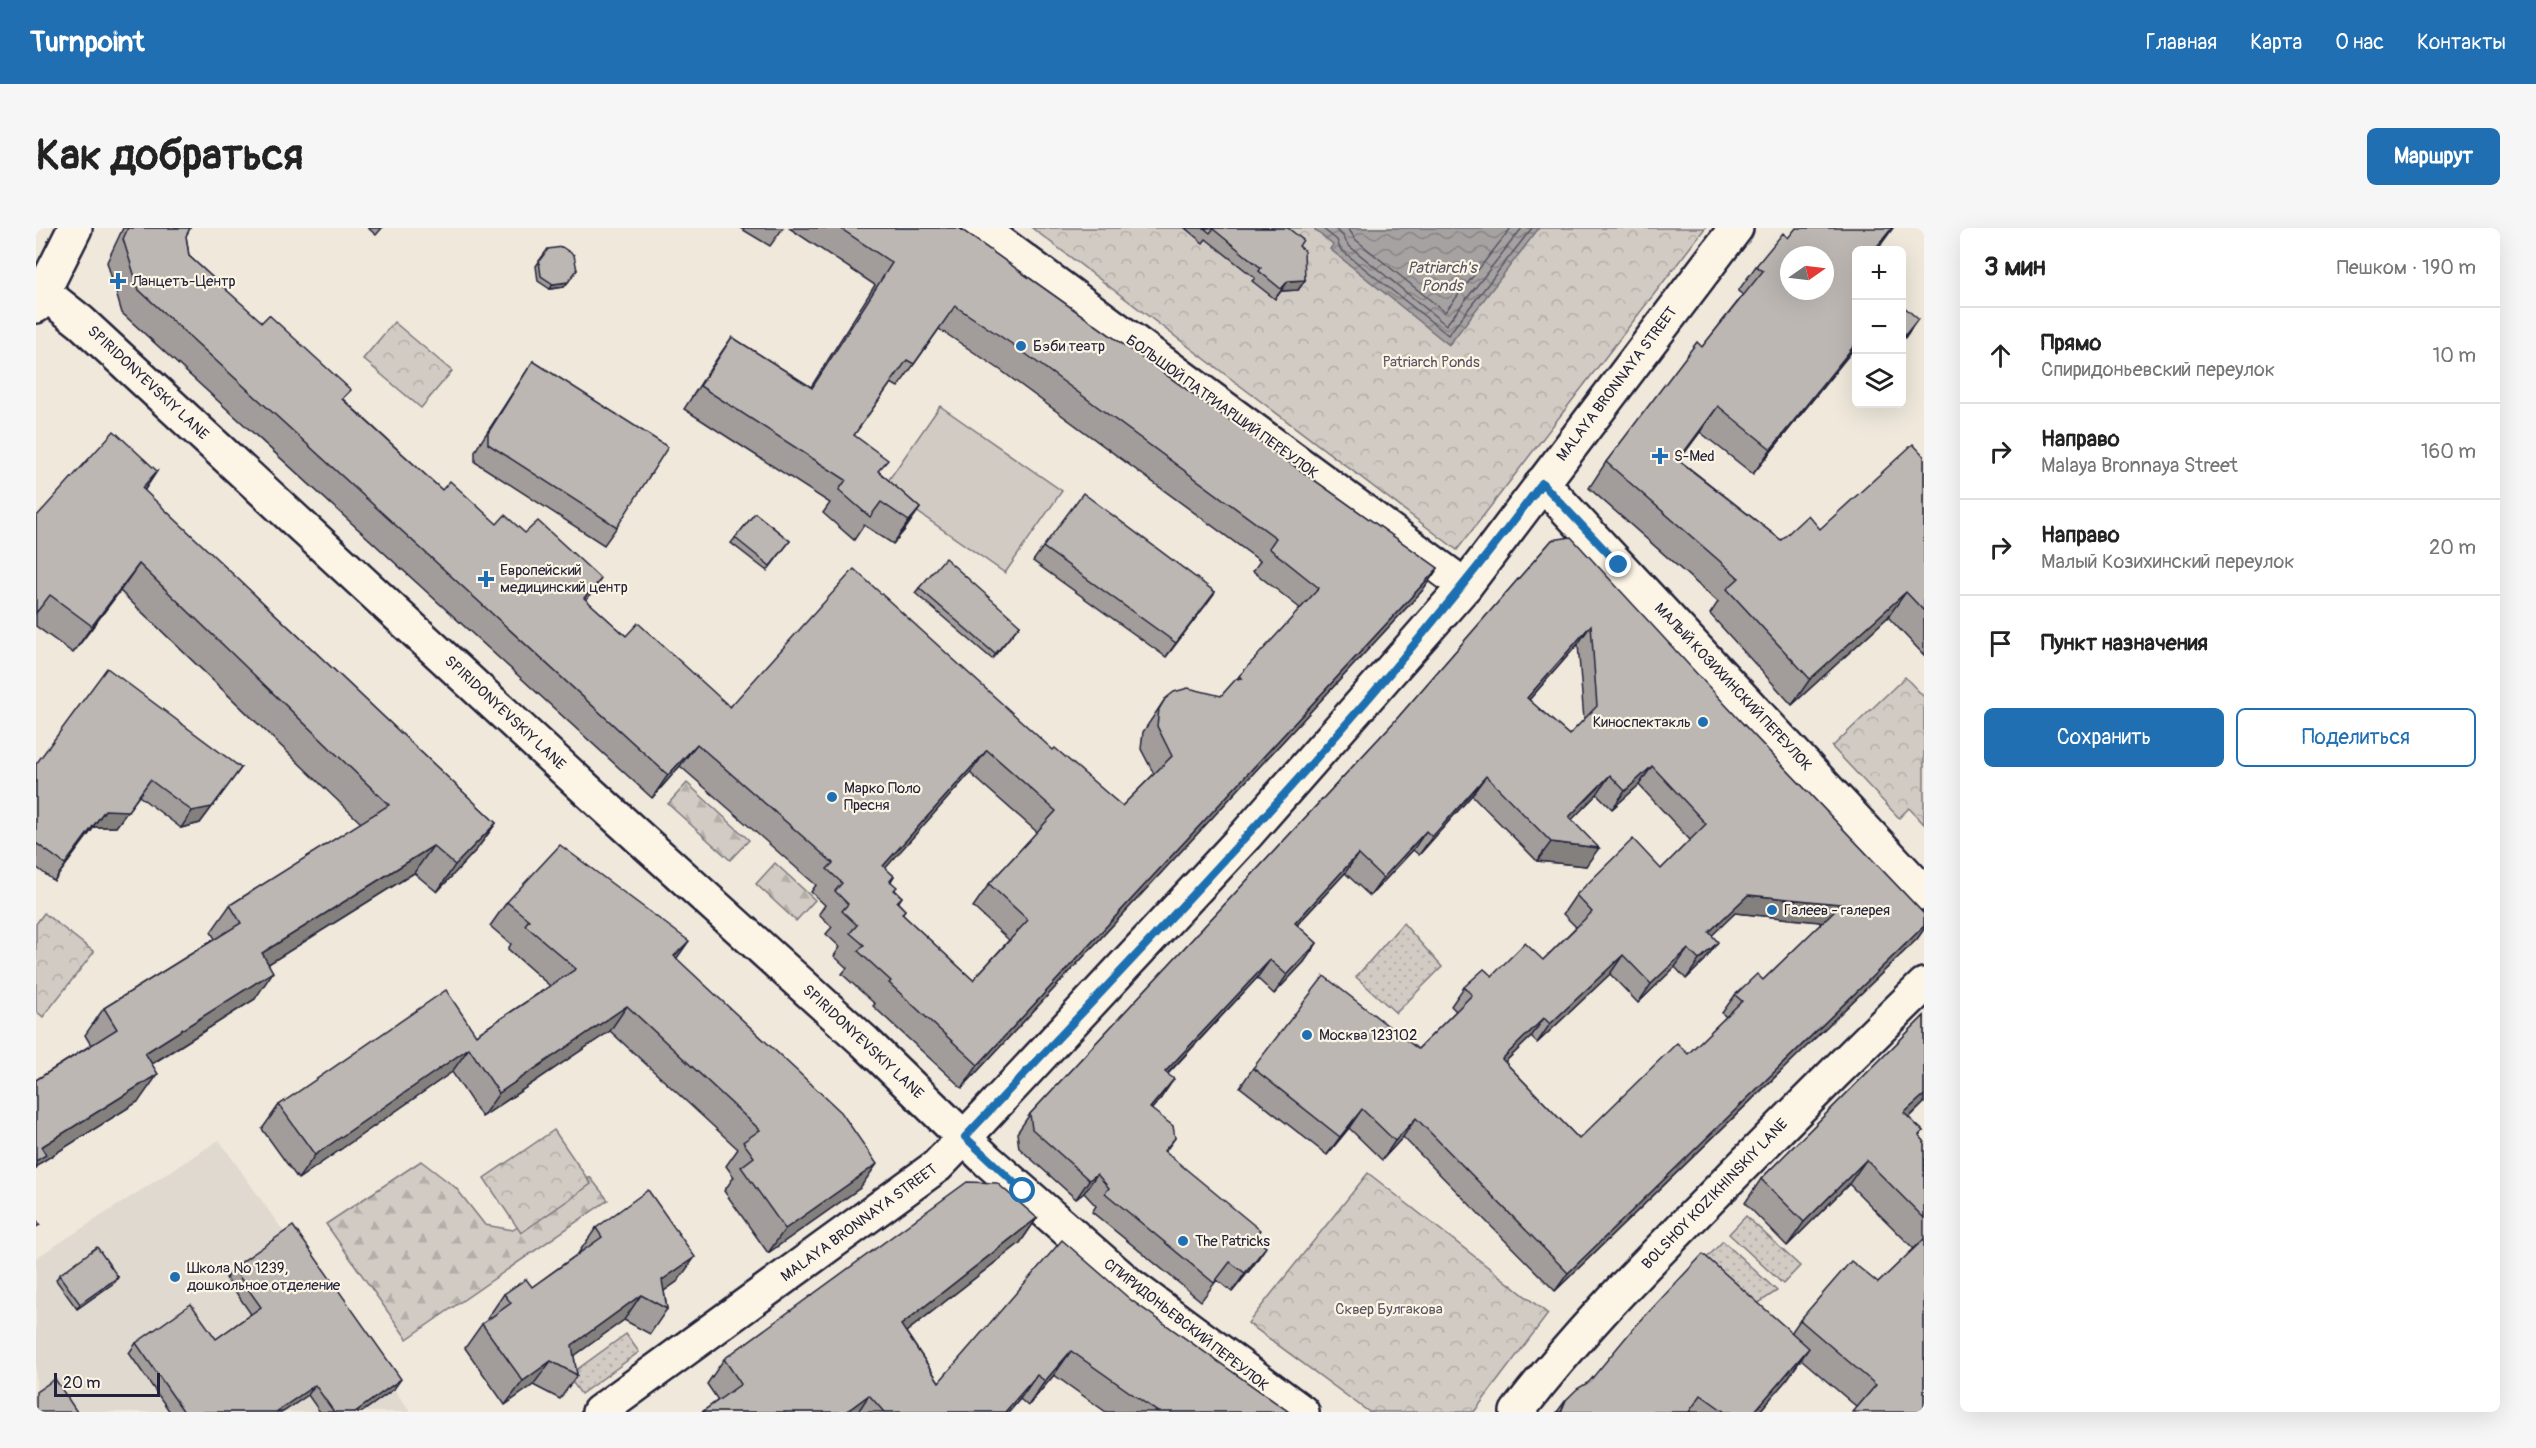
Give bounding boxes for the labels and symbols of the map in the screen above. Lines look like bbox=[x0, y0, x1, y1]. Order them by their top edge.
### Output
north arrow bbox=[1780, 246, 1834, 300]
water label: Patriarch's Ponds bbox=[1407, 258, 1478, 296]
marker: Ланцетъ-Центр bbox=[109, 272, 127, 290]
place label: Ланцетъ-Центр bbox=[131, 272, 236, 291]
street label: MALAYA BRONNAYA STREET bbox=[1553, 303, 1681, 465]
street label: SPIRIDONYEVSKIY LANE bbox=[83, 322, 213, 444]
street label: БОЛЬШОЙ ПАТРИАРШИЙ ПЕРЕУЛОК bbox=[1122, 331, 1322, 483]
place label: Бэби театр bbox=[1033, 337, 1105, 356]
marker: Бэби театр bbox=[1014, 339, 1028, 353]
park label: Patriarch Ponds bbox=[1382, 353, 1480, 372]
marker: S-Med bbox=[1651, 447, 1669, 465]
place label: S-Med bbox=[1674, 447, 1715, 466]
route end bbox=[1605, 551, 1631, 577]
place label: Европейский медицинский центр bbox=[500, 561, 628, 597]
marker: Европейский медицинский центр bbox=[477, 570, 495, 588]
street label: МАЛЫЙ КОЗИХИНСКИЙ ПЕРЕУЛОК bbox=[1650, 599, 1816, 775]
street label: SPIRIDONYEVSKIY LANE bbox=[440, 652, 570, 774]
place label: Киноспектакль bbox=[1593, 713, 1691, 732]
marker: Киноспектакль bbox=[1696, 715, 1710, 729]
place label: Марко Поло Пресня bbox=[844, 779, 921, 815]
marker: Марко Поло Пресня bbox=[825, 790, 839, 804]
place label: Галеев - галерея bbox=[1784, 901, 1890, 920]
marker: Галеев - галерея bbox=[1765, 903, 1779, 917]
street label: SPIRIDONYEVSKIY LANE bbox=[798, 981, 928, 1103]
place label: Москва 123102 bbox=[1319, 1026, 1418, 1045]
marker: Москва 123102 bbox=[1300, 1028, 1314, 1042]
street label: BOLSHOY KOZIKHINSKIY LANE bbox=[1638, 1115, 1792, 1273]
street label: MALAYA BRONNAYA STREET bbox=[777, 1160, 941, 1286]
route start bbox=[1009, 1177, 1035, 1203]
place label: The Patricks bbox=[1195, 1232, 1270, 1251]
marker: The Patricks bbox=[1176, 1234, 1190, 1248]
street label: СПИРИДОНЬЕВСКИЙ ПЕРЕУЛОК bbox=[1100, 1255, 1272, 1395]
place label: Школа № 1239, дошкольное отделение bbox=[187, 1259, 341, 1295]
marker: Школа № 1239, дошкольное отделение bbox=[168, 1270, 182, 1284]
park label: Сквер Булгакова bbox=[1335, 1300, 1443, 1319]
scale bar bbox=[54, 1370, 160, 1398]

